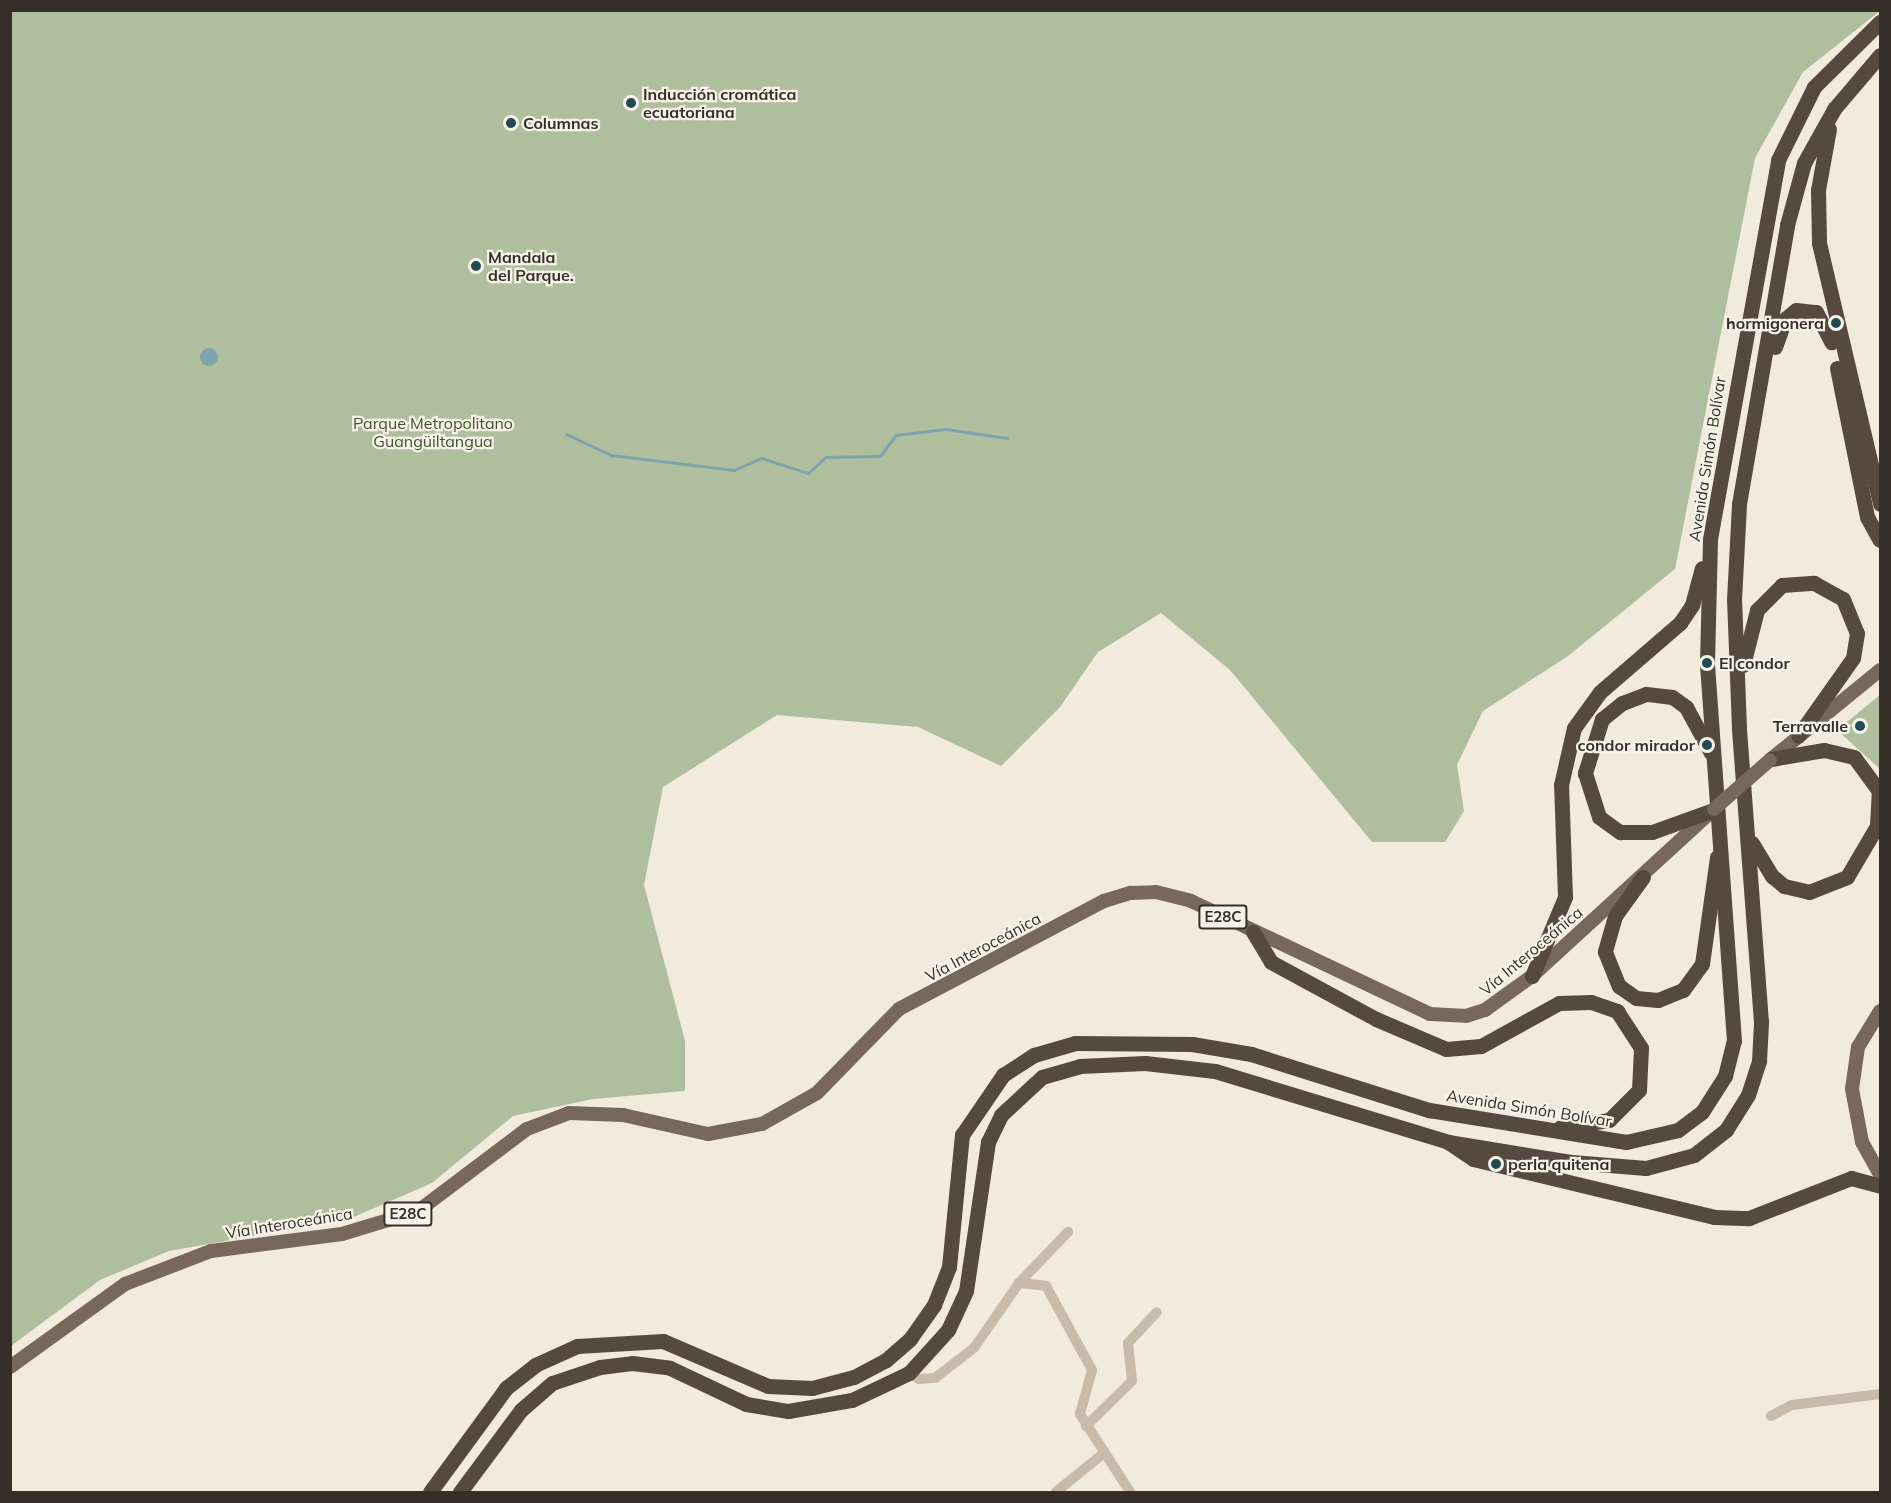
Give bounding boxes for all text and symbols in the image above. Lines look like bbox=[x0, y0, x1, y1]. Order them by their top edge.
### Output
place label: Inducción cromática ecuatoriana bbox=[643, 84, 796, 122]
marker: Inducción cromática ecuatoriana bbox=[624, 96, 638, 110]
place label: Columnas bbox=[523, 113, 599, 133]
marker: Columnas bbox=[504, 116, 518, 130]
place label: Mandala del Parque. bbox=[488, 247, 574, 285]
marker: Mandala del Parque. bbox=[469, 259, 483, 273]
place label: hormigonera bbox=[1726, 313, 1824, 333]
marker: hormigonera bbox=[1829, 316, 1843, 330]
street label: Avenida Simón Bolívar bbox=[1684, 375, 1730, 543]
park label: Parque Metropolitano Guangüiltangua bbox=[353, 413, 513, 451]
place label: El condor bbox=[1719, 653, 1790, 673]
marker: El condor bbox=[1700, 656, 1714, 670]
place label: Terravalle bbox=[1773, 716, 1848, 736]
marker: Terravalle bbox=[1853, 719, 1867, 733]
place label: condor mirador bbox=[1578, 735, 1695, 755]
marker: condor mirador bbox=[1700, 738, 1714, 752]
street label: Vía Interoceánica bbox=[1476, 902, 1586, 1000]
road number: E28C bbox=[1198, 905, 1248, 929]
street label: Vía Interoceánica bbox=[922, 908, 1044, 986]
street label: Avenida Simón Bolívar bbox=[1445, 1085, 1613, 1131]
place label: perla quitena bbox=[1508, 1154, 1609, 1174]
marker: perla quitena bbox=[1489, 1157, 1503, 1171]
road number: E28C bbox=[382, 1202, 434, 1226]
street label: Vía Interoceánica bbox=[224, 1204, 354, 1242]

